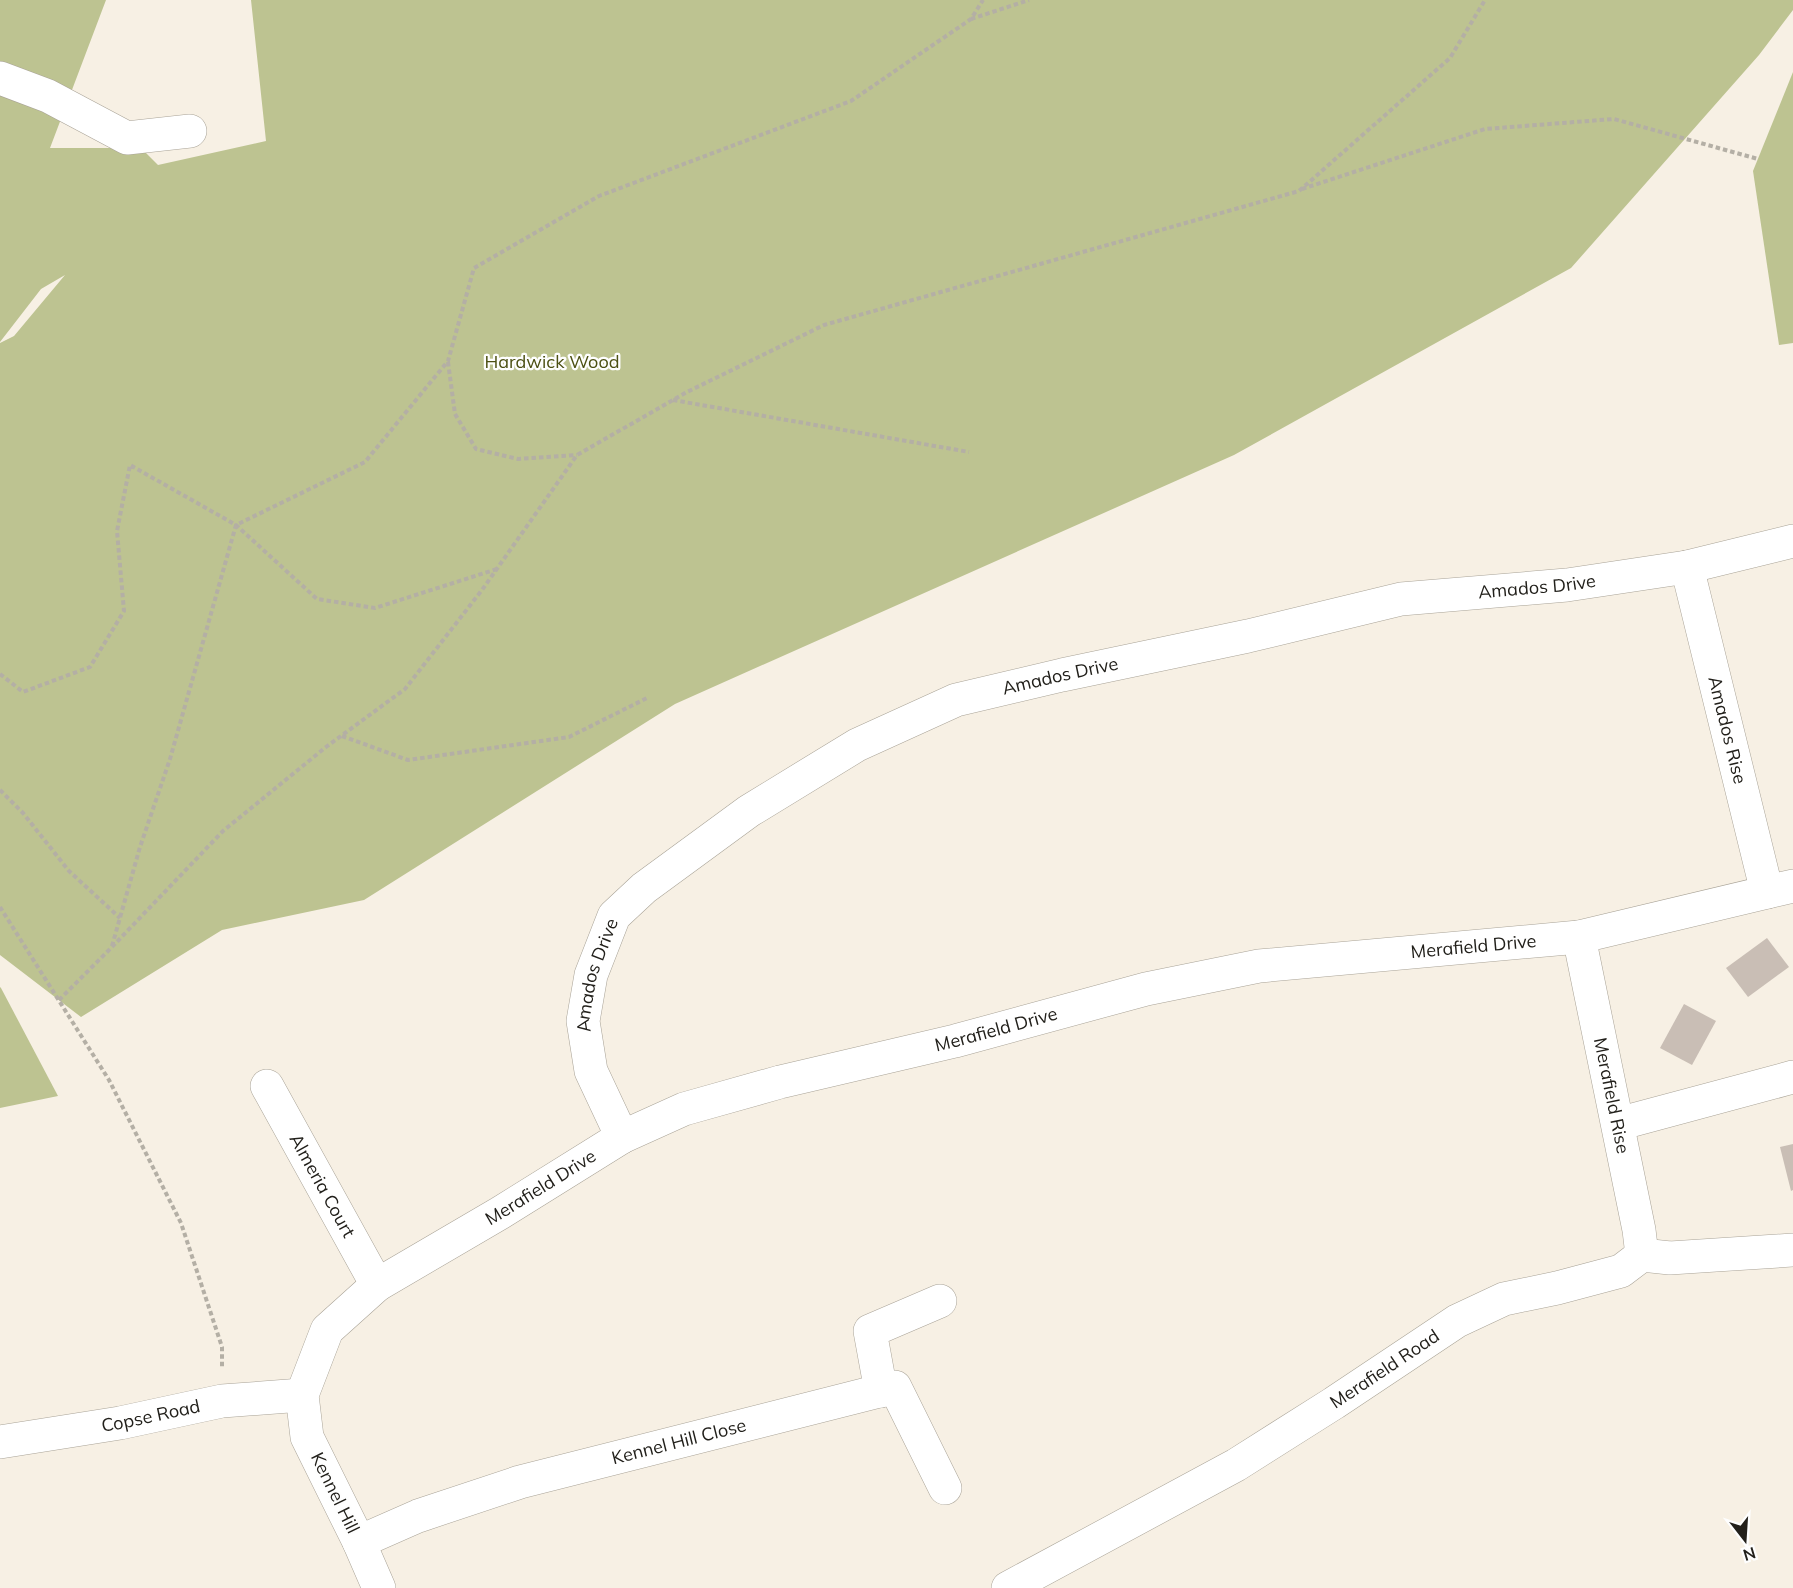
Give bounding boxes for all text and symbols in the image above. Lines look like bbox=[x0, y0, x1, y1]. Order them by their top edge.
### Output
park label: Hardwick Wood bbox=[485, 350, 619, 373]
street label: Amados Drive bbox=[1477, 569, 1597, 603]
street label: Amados Drive bbox=[1000, 652, 1120, 700]
street label: Amados Rise bbox=[1703, 674, 1752, 786]
street label: Amados Drive bbox=[571, 915, 623, 1034]
street label: Merafield Drive bbox=[1410, 929, 1537, 963]
street label: Merafield Drive bbox=[933, 1002, 1060, 1056]
street label: Merafield Rise bbox=[1589, 1036, 1635, 1156]
street label: Almeria Court bbox=[285, 1130, 361, 1241]
street label: Merafield Drive bbox=[481, 1144, 600, 1230]
street label: Merafield Road bbox=[1325, 1324, 1444, 1413]
street label: Copse Road bbox=[100, 1394, 202, 1437]
street label: Kennel Hill Close bbox=[609, 1413, 749, 1469]
street label: Kennel Hill bbox=[306, 1448, 365, 1537]
north arrow bbox=[1715, 1510, 1775, 1570]
text: N bbox=[1741, 1543, 1758, 1566]

